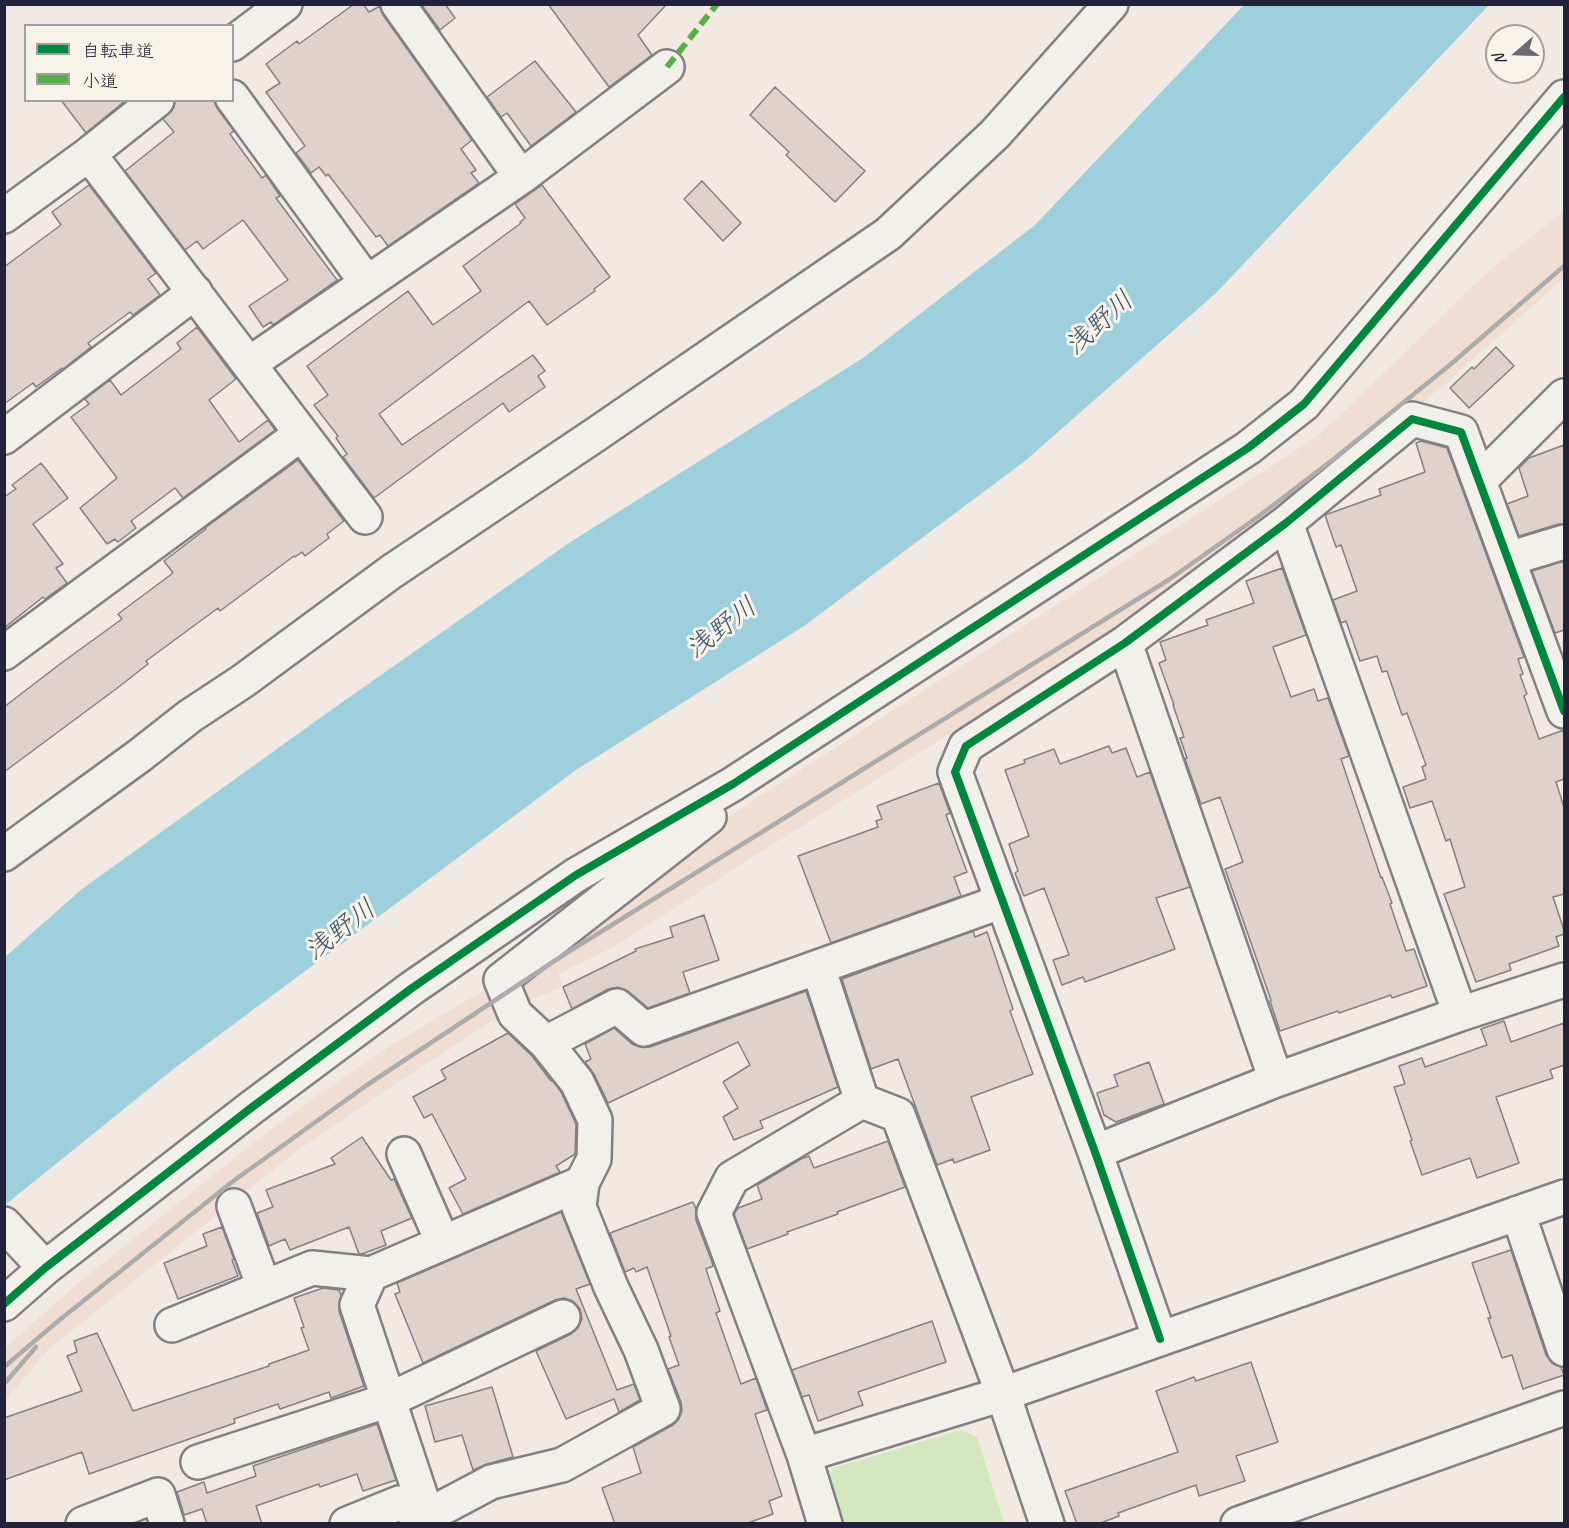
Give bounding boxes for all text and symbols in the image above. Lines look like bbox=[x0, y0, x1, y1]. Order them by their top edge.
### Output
legend bbox=[24, 24, 234, 102]
north arrow bbox=[1485, 24, 1545, 84]
text: 自転車道 bbox=[82, 40, 154, 62]
text: N bbox=[1489, 51, 1511, 68]
text: 小道 bbox=[82, 70, 118, 92]
water label: 浅野川 bbox=[1059, 285, 1141, 363]
water label: 浅野川 bbox=[680, 591, 764, 667]
water label: 浅野川 bbox=[299, 893, 383, 969]

